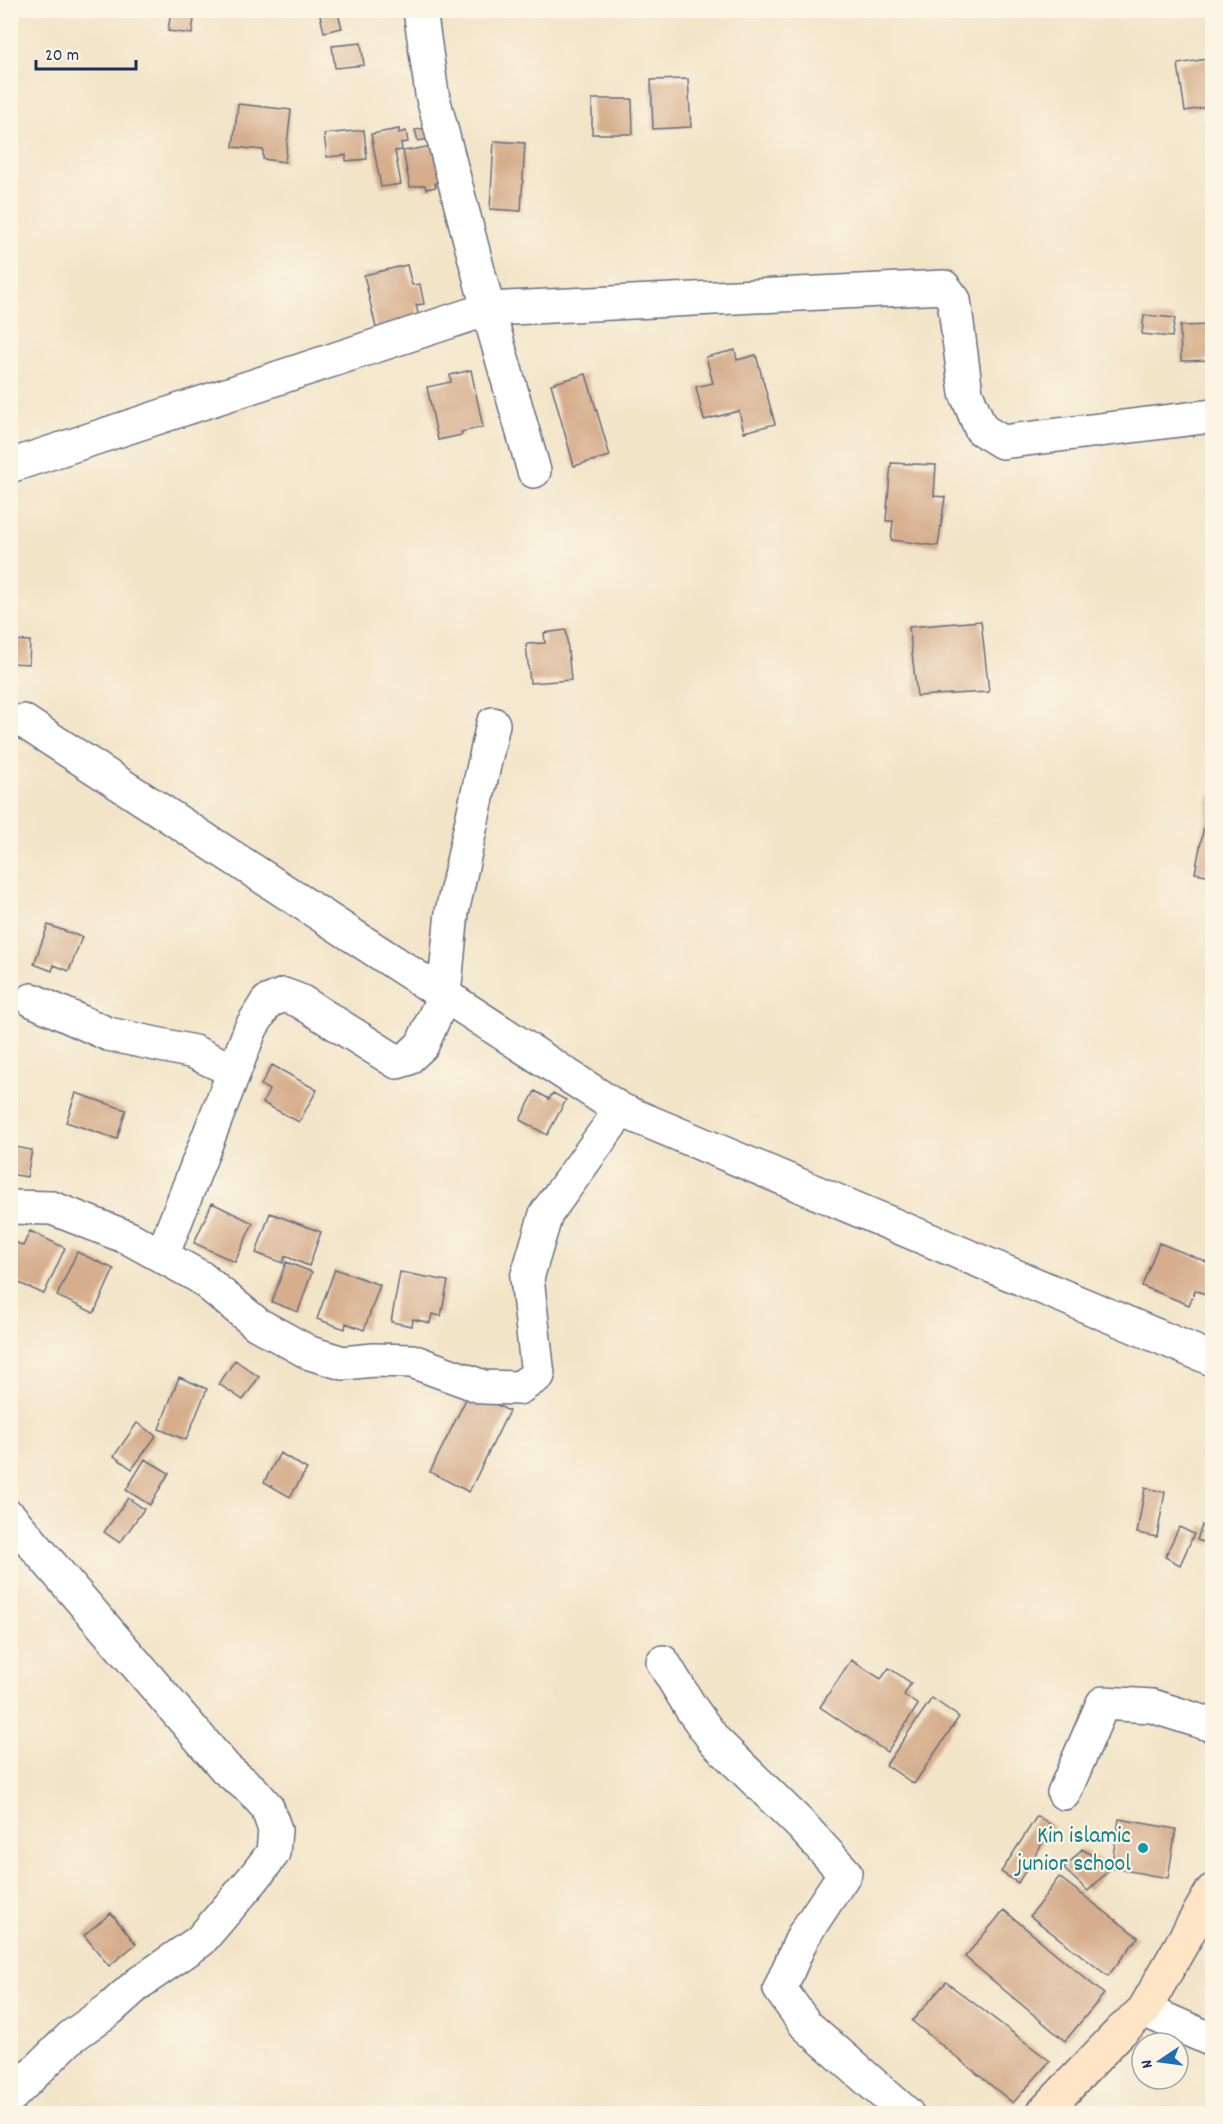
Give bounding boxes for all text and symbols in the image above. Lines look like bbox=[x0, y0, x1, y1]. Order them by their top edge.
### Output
scale bar bbox=[36, 33, 136, 71]
text: 20 m bbox=[45, 44, 79, 69]
place label: Kin islamic junior school bbox=[1014, 1820, 1131, 1882]
marker: Kin islamic junior school bbox=[1136, 1841, 1150, 1855]
north arrow bbox=[1130, 2031, 1190, 2091]
text: N bbox=[1136, 2057, 1160, 2070]

